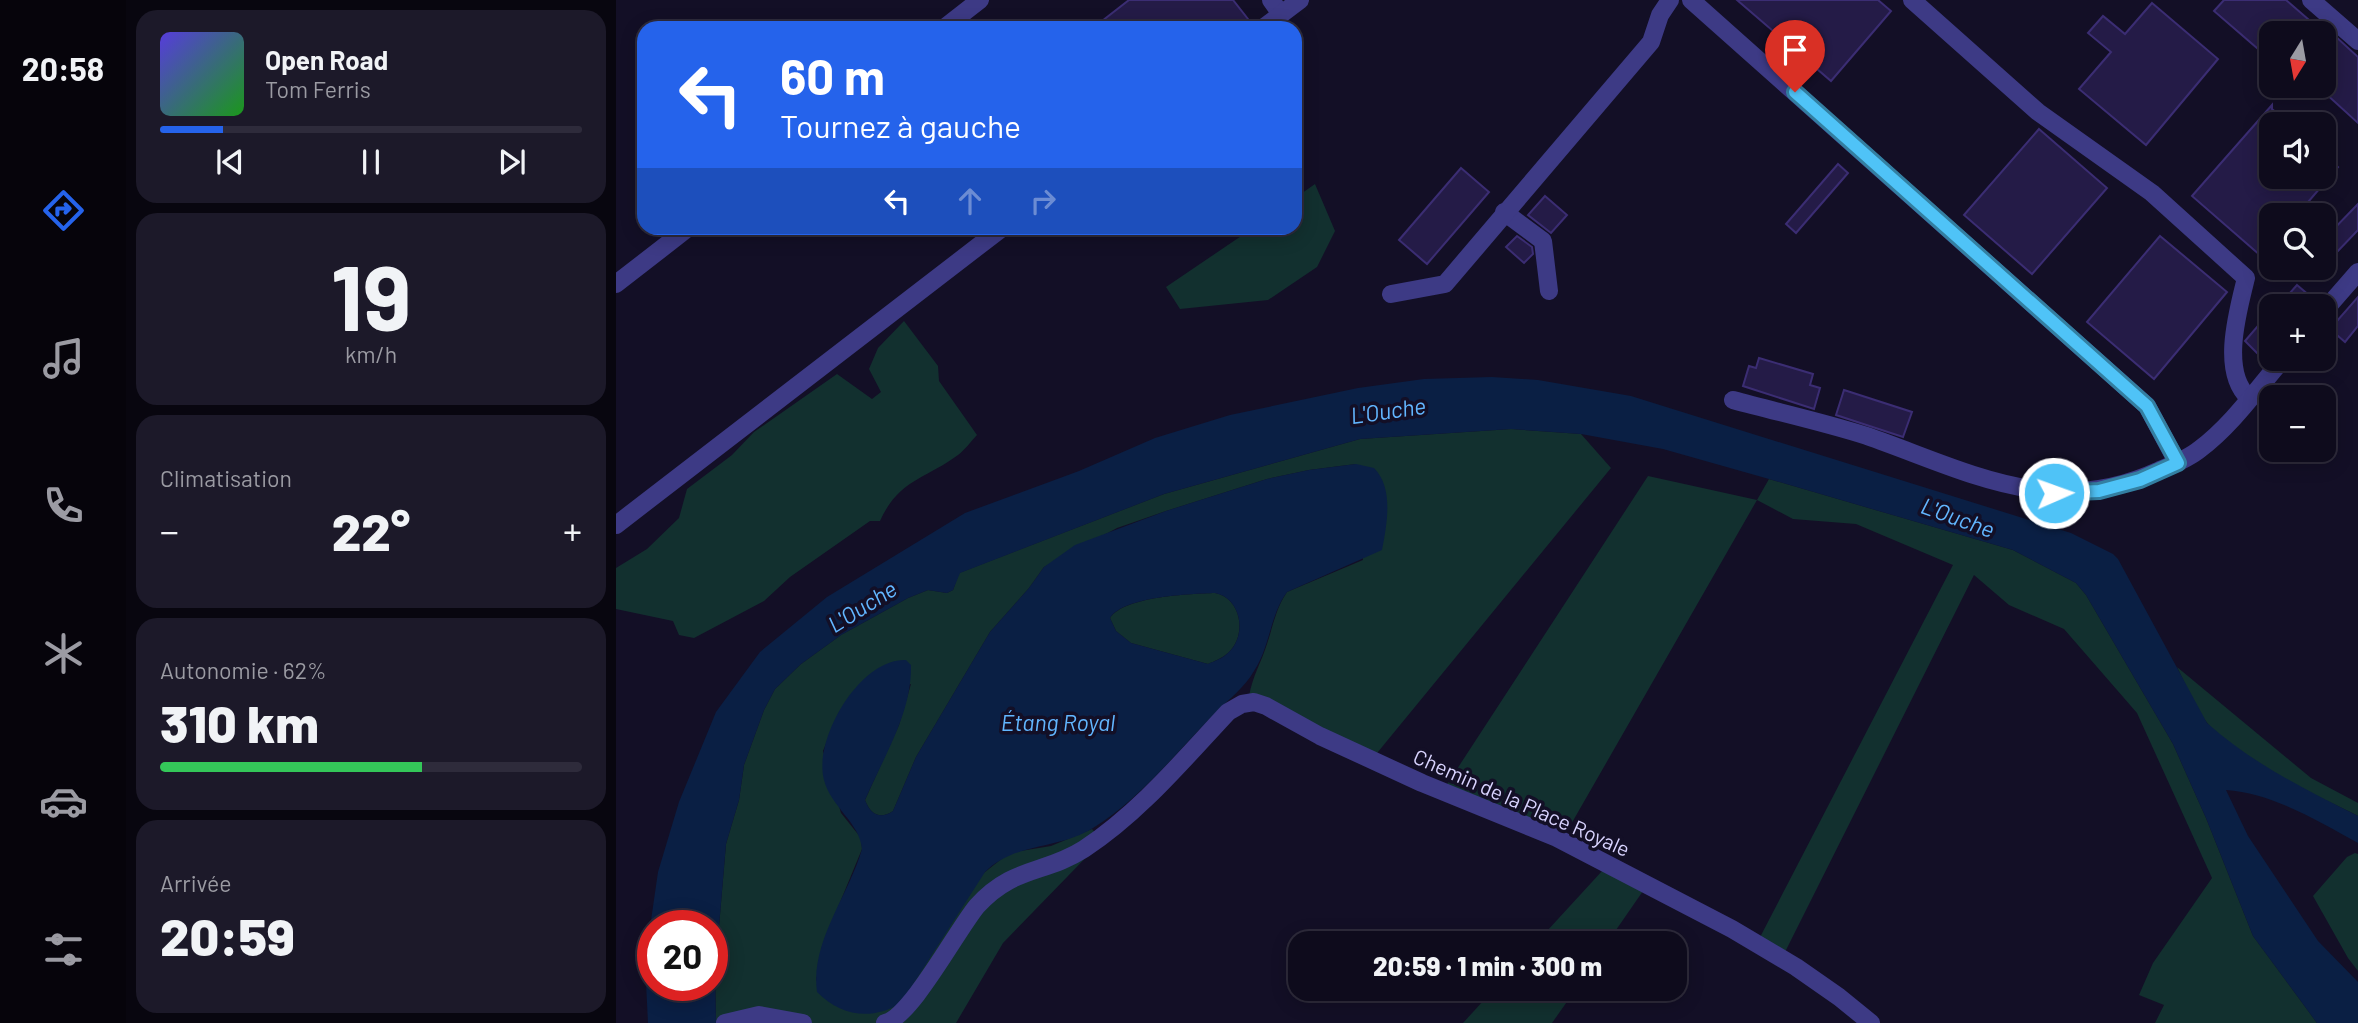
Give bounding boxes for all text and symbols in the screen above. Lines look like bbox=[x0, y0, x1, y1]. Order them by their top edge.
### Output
pin bbox=[1765, 20, 1825, 92]
north arrow bbox=[2259, 21, 2336, 98]
map controls bbox=[2259, 21, 2336, 462]
icon: arrive bbox=[1776, 31, 1814, 69]
text: Open Road bbox=[265, 44, 388, 75]
text: 60 m bbox=[780, 46, 885, 105]
text: 20:58 bbox=[22, 49, 104, 87]
icon: left bbox=[665, 49, 756, 140]
text: Tom Ferris bbox=[265, 75, 371, 103]
text: Tournez à gauche bbox=[780, 106, 1021, 144]
button: sound bbox=[2259, 112, 2336, 189]
icon: previous bbox=[211, 143, 249, 181]
icon: pause bbox=[352, 143, 390, 181]
icon: next bbox=[493, 143, 531, 181]
icon: left bbox=[878, 182, 916, 220]
icon: ahead bbox=[951, 182, 989, 220]
icon: right bbox=[1024, 182, 1062, 220]
icon: directions bbox=[39, 186, 88, 235]
button: search bbox=[2259, 203, 2336, 280]
text: 19 bbox=[331, 240, 411, 349]
button: + bbox=[2259, 294, 2336, 371]
icon: music bbox=[39, 334, 88, 383]
text: km/h bbox=[345, 340, 397, 368]
button: − bbox=[2259, 385, 2336, 462]
water label: L'Ouche bbox=[1348, 391, 1428, 429]
position arrow bbox=[2017, 456, 2091, 530]
text: Climatisation bbox=[160, 464, 292, 492]
icon: phone bbox=[39, 481, 88, 530]
water label: L'Ouche bbox=[1918, 491, 1998, 543]
text: 22° bbox=[332, 499, 410, 561]
text: − bbox=[160, 507, 179, 553]
text: + bbox=[563, 507, 582, 553]
water label: L'Ouche bbox=[822, 574, 902, 638]
icon: climate bbox=[39, 629, 88, 678]
text: Autonomie · 62% bbox=[160, 656, 326, 684]
text: 310 km bbox=[160, 691, 319, 753]
water label: Étang Royal bbox=[1001, 708, 1115, 736]
street label: Chemin de la Place Royale bbox=[1410, 743, 1634, 861]
icon: car bbox=[39, 777, 88, 826]
text: Arrivée bbox=[160, 869, 232, 897]
text: 20:59 bbox=[160, 904, 295, 966]
speed limit sign: 20 bbox=[637, 910, 728, 1001]
icon: filters bbox=[39, 925, 88, 974]
text: 20:59 · 1 min · 300 m bbox=[1373, 950, 1602, 981]

